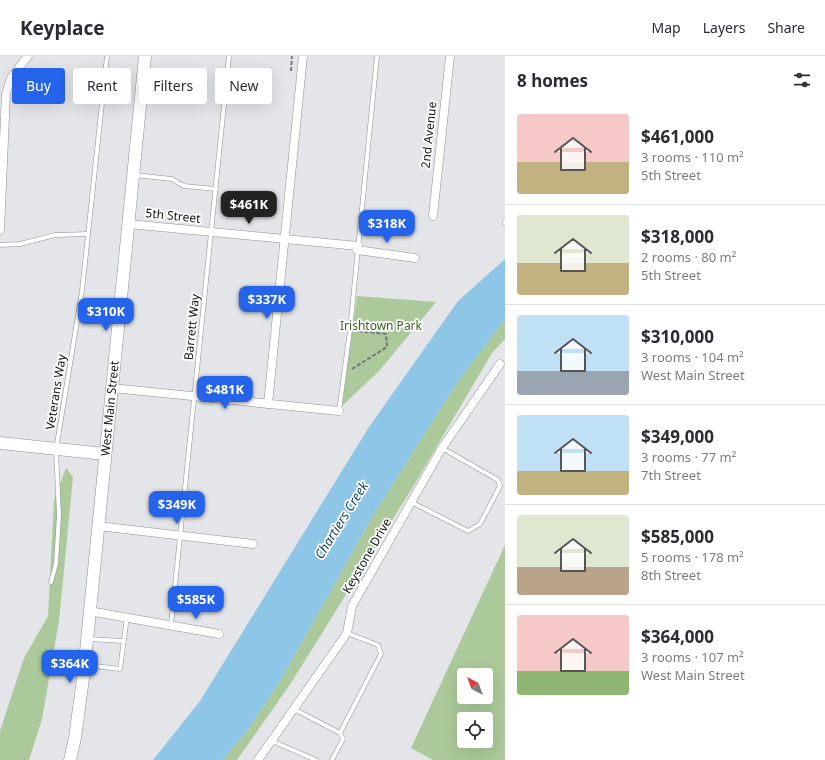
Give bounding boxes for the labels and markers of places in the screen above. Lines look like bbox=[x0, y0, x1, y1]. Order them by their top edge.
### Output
pin: $461K bbox=[221, 191, 277, 225]
pin: $318K bbox=[359, 210, 415, 244]
pin: $337K bbox=[239, 286, 295, 320]
pin: $310K bbox=[78, 298, 134, 332]
pin: $481K bbox=[197, 376, 253, 410]
pin: $349K bbox=[149, 491, 205, 525]
pin: $585K bbox=[168, 586, 224, 620]
pin: $364K bbox=[42, 650, 98, 684]

